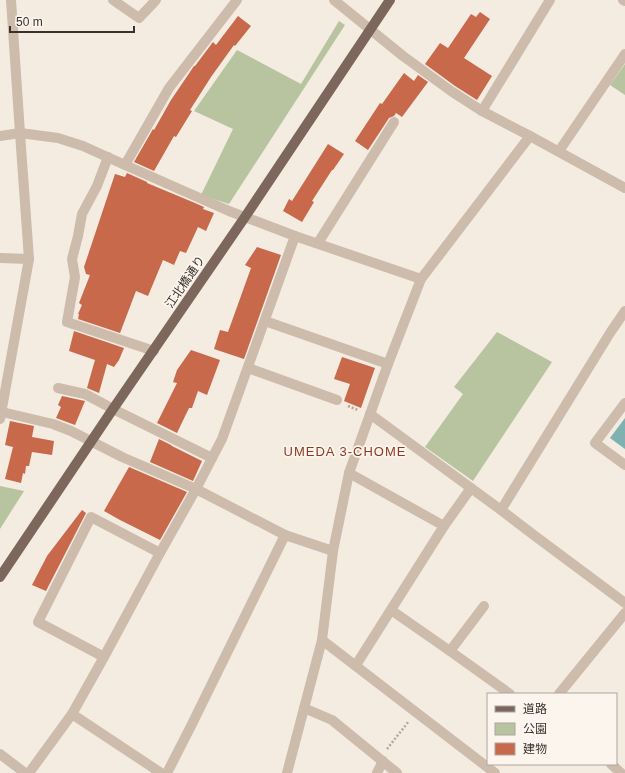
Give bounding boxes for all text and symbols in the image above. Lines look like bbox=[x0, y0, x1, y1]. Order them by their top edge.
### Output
scale bar bbox=[10, 8, 134, 34]
text: 50 m bbox=[16, 15, 43, 29]
street label: 江北橋通り bbox=[162, 253, 208, 311]
district label: UMEDA 3-CHOME bbox=[284, 444, 406, 459]
legend bbox=[487, 693, 617, 765]
text: 道路 bbox=[523, 702, 547, 716]
text: 公園 bbox=[523, 722, 547, 736]
text: 建物 bbox=[523, 742, 547, 756]

